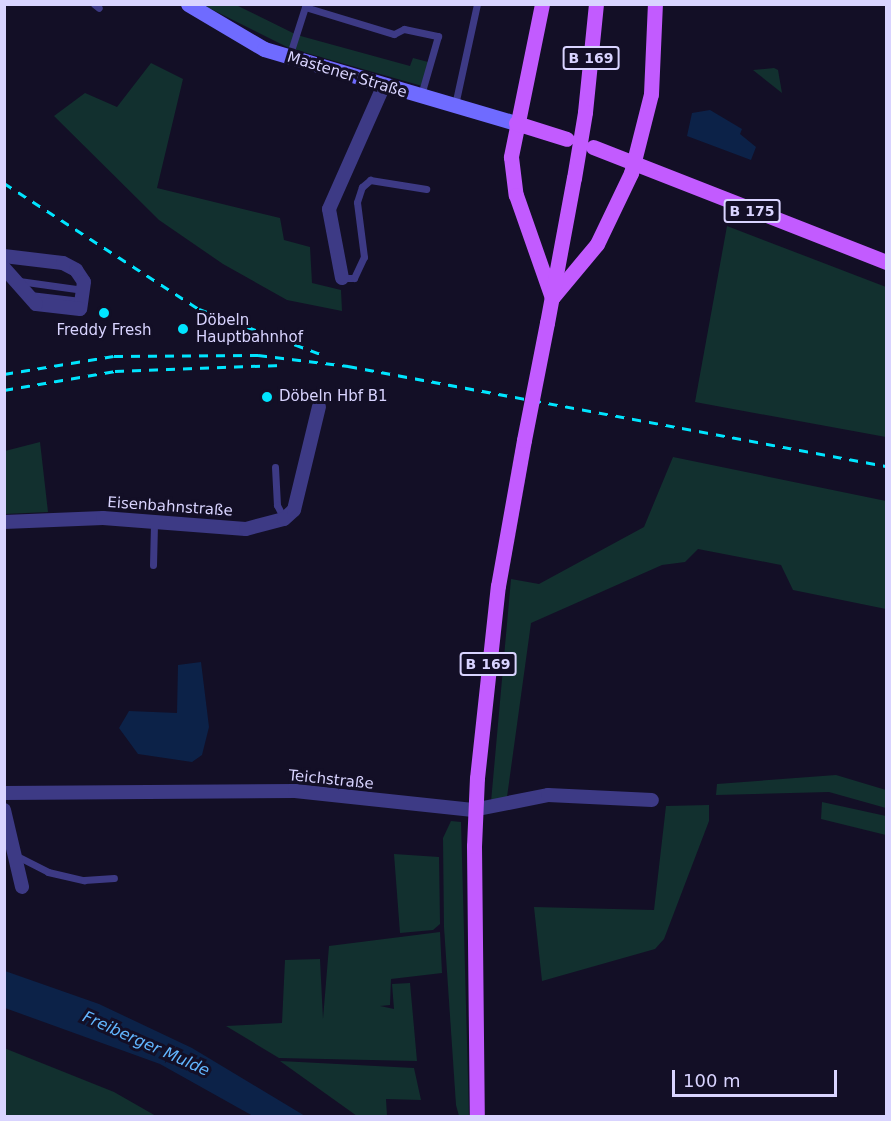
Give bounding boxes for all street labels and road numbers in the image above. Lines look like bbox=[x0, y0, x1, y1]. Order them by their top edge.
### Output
road number: B 169 bbox=[562, 47, 620, 69]
street label: Mastener Straße bbox=[285, 48, 409, 102]
road number: B 175 bbox=[724, 200, 780, 222]
street label: Eisenbahnstraße bbox=[107, 494, 233, 520]
road number: B 169 bbox=[460, 653, 516, 675]
street label: Teichstraße bbox=[288, 767, 374, 793]

